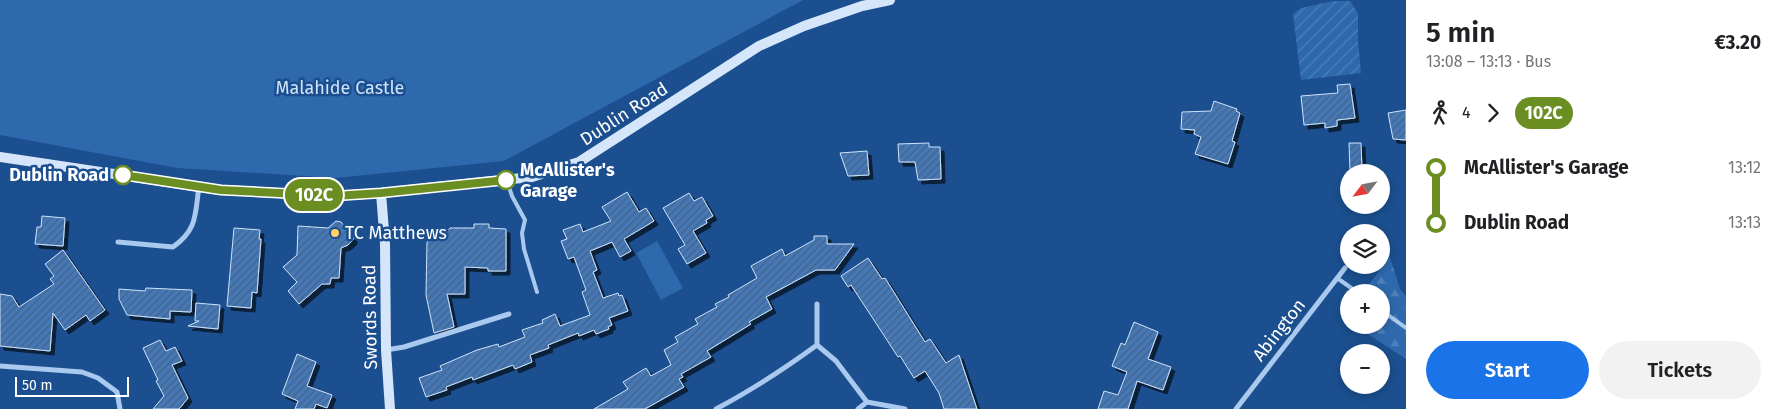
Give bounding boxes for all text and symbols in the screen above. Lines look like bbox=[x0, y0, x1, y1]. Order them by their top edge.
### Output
text: 5 min bbox=[1426, 16, 1495, 49]
text: €3.20 bbox=[1714, 31, 1761, 54]
text: 13:08 – 13:13 · Bus bbox=[1426, 52, 1551, 71]
park label: Malahide Castle bbox=[276, 77, 404, 99]
street label: Dublin Road bbox=[576, 78, 672, 150]
icon: walk bbox=[1426, 99, 1454, 127]
icon: forward bbox=[1479, 99, 1507, 127]
text: 102C bbox=[1525, 102, 1563, 124]
text: 4 bbox=[1462, 103, 1471, 122]
text: McAllister's Garage bbox=[1464, 156, 1629, 179]
text: 13:12 bbox=[1728, 158, 1761, 177]
place label: McAllister's Garage bbox=[520, 159, 615, 202]
place label: Dublin Road bbox=[9, 164, 109, 186]
north arrow bbox=[1340, 164, 1390, 214]
map controls bbox=[1340, 164, 1390, 394]
marker: Dublin Road bbox=[113, 165, 133, 185]
marker: McAllister's Garage bbox=[496, 170, 516, 190]
line badge: 102C bbox=[279, 179, 349, 211]
text: 102C bbox=[295, 184, 333, 206]
text: Dublin Road bbox=[1464, 211, 1569, 234]
text: 13:13 bbox=[1728, 213, 1761, 232]
place label: TC Matthews bbox=[345, 222, 447, 244]
button: layers bbox=[1340, 224, 1390, 274]
marker: TC Matthews bbox=[329, 227, 341, 239]
street label: Swords Road bbox=[358, 264, 382, 370]
button: + bbox=[1340, 284, 1390, 334]
street label: Abington bbox=[1248, 294, 1310, 366]
button: Start bbox=[1426, 341, 1589, 399]
button: Tickets bbox=[1599, 341, 1761, 399]
button: − bbox=[1340, 344, 1390, 394]
scale bar bbox=[15, 374, 129, 397]
text: 50 m bbox=[22, 377, 53, 394]

